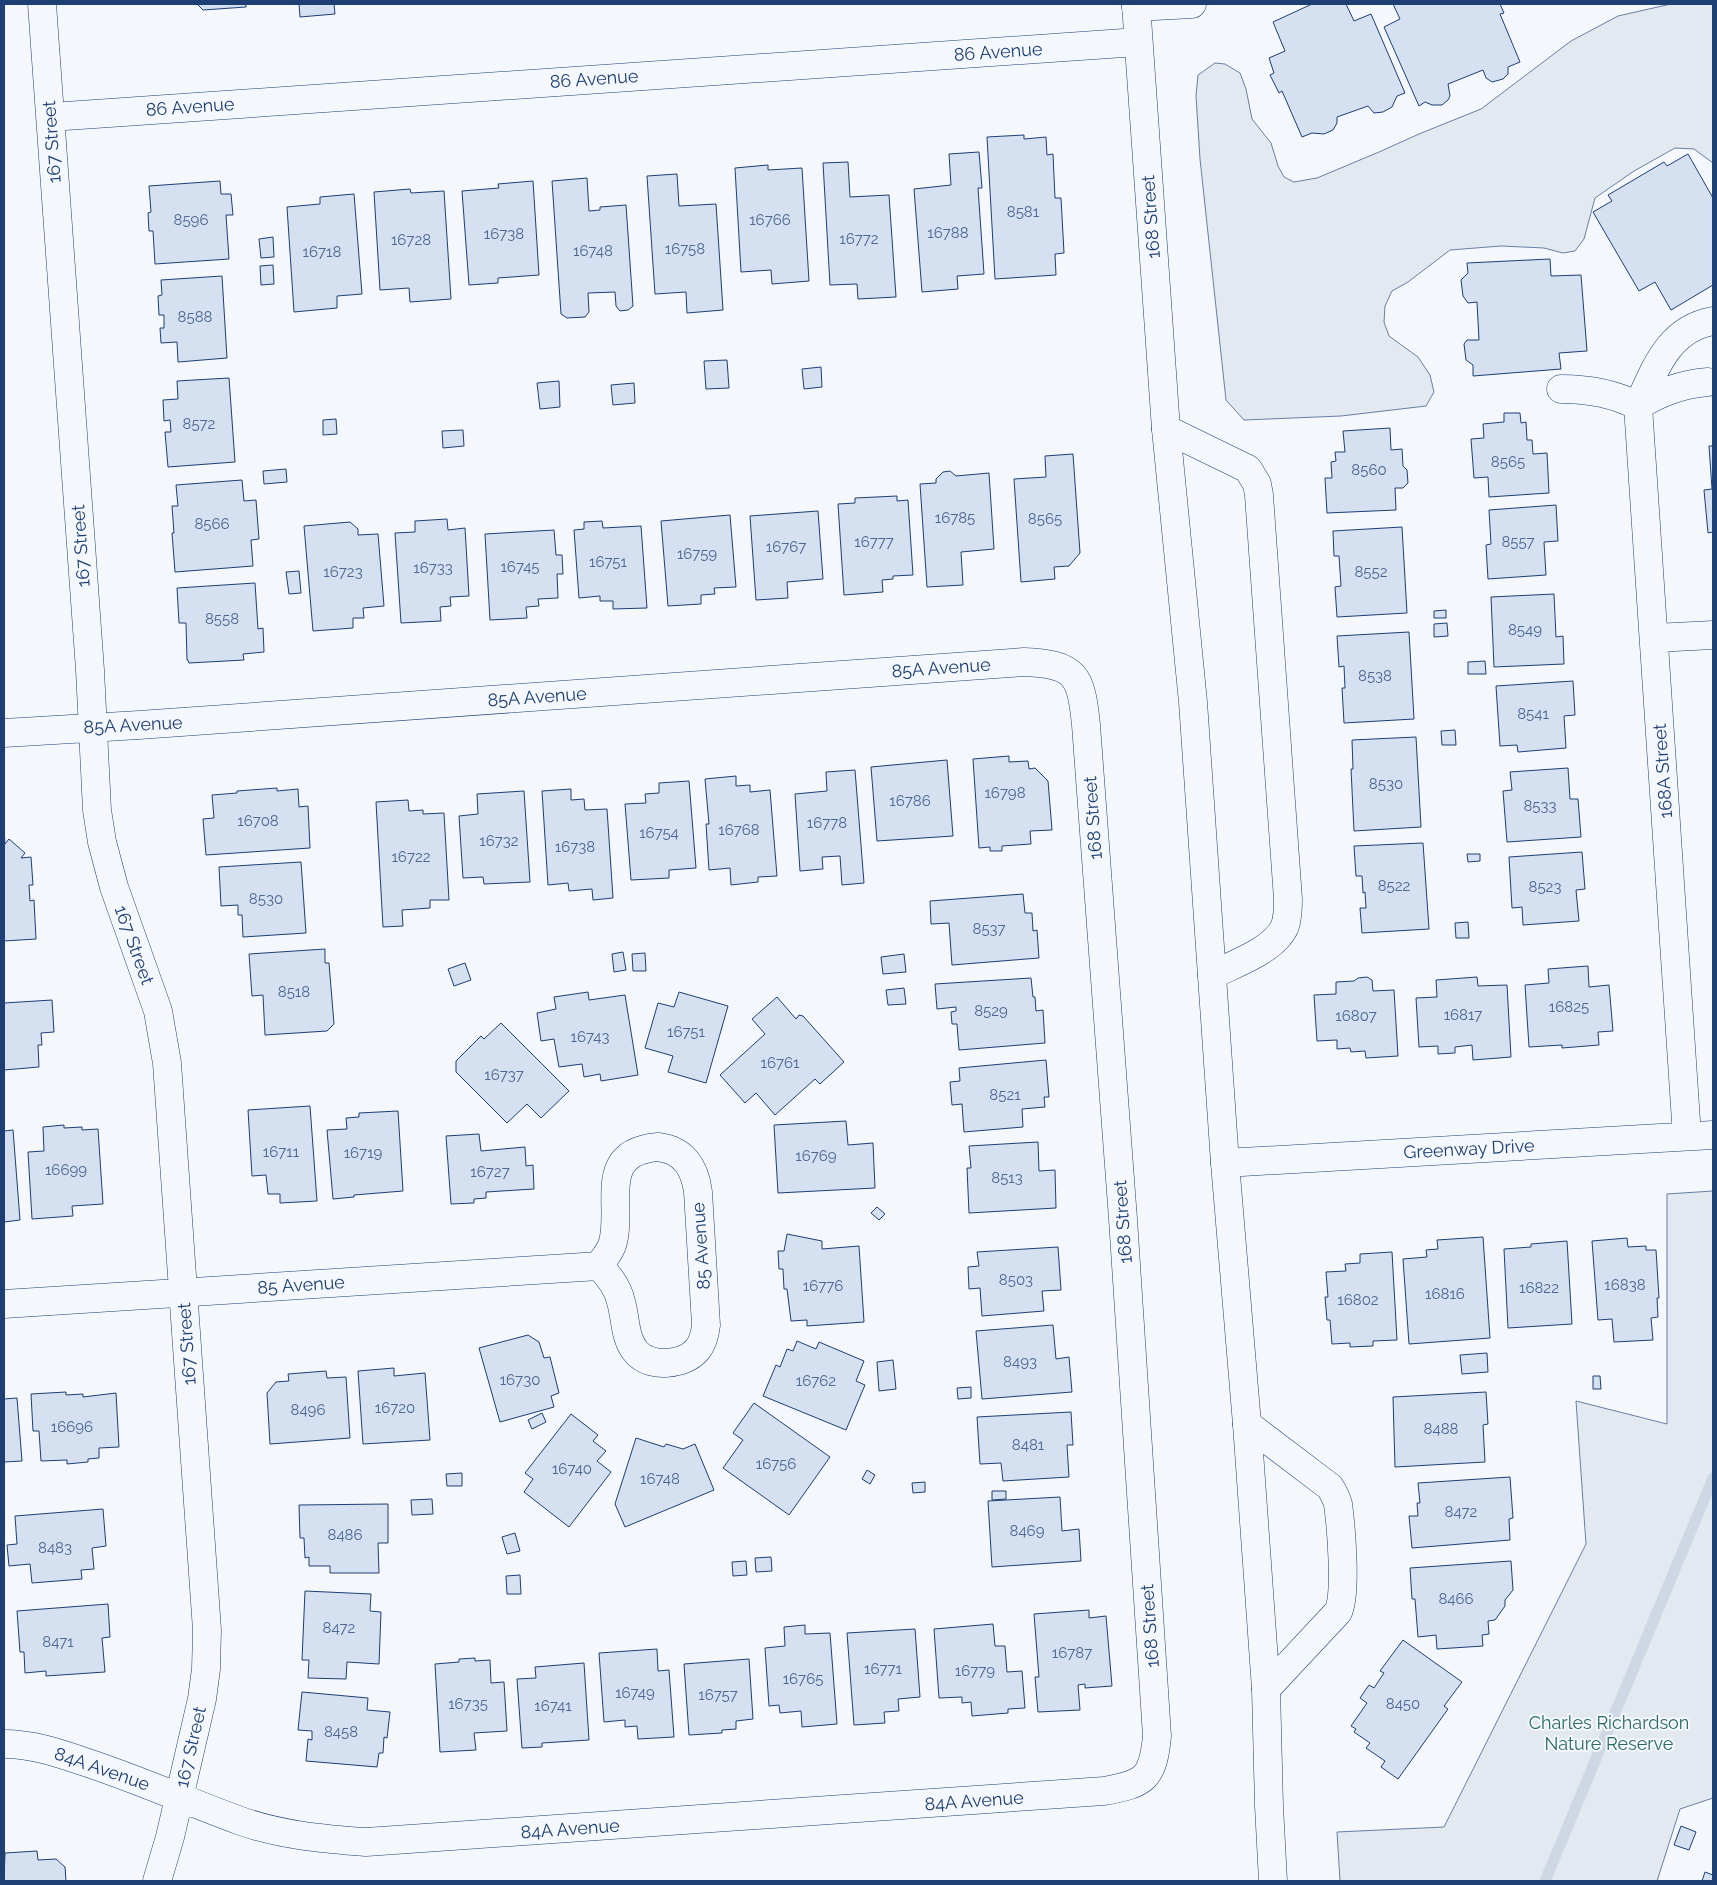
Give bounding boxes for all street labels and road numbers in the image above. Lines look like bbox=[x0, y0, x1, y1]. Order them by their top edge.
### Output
street label: 86 Avenue bbox=[953, 38, 1043, 65]
street label: 86 Avenue bbox=[549, 65, 639, 92]
street label: 86 Avenue bbox=[145, 93, 235, 120]
street label: 167 Street bbox=[38, 100, 65, 184]
street label: 168 Street bbox=[1137, 175, 1164, 260]
street label: 167 Street bbox=[67, 504, 94, 588]
street label: 85A Avenue bbox=[891, 654, 992, 681]
street label: 85A Avenue bbox=[487, 683, 588, 710]
street label: 85A Avenue bbox=[83, 711, 184, 738]
street label: 168A Street bbox=[1649, 723, 1676, 819]
street label: 168 Street bbox=[1079, 776, 1106, 861]
street label: 167 Street bbox=[110, 902, 158, 987]
street label: Greenway Drive bbox=[1403, 1135, 1535, 1162]
street label: 168 Street bbox=[1109, 1180, 1136, 1265]
street label: 85 Avenue bbox=[687, 1201, 714, 1291]
street label: 85 Avenue bbox=[256, 1271, 346, 1298]
street label: 167 Street bbox=[173, 1302, 200, 1386]
street label: 168 Street bbox=[1136, 1584, 1163, 1669]
street label: 167 Street bbox=[171, 1704, 210, 1790]
street label: 84A Avenue bbox=[52, 1742, 153, 1795]
street label: 84A Avenue bbox=[924, 1787, 1025, 1814]
street label: 84A Avenue bbox=[520, 1815, 621, 1842]

